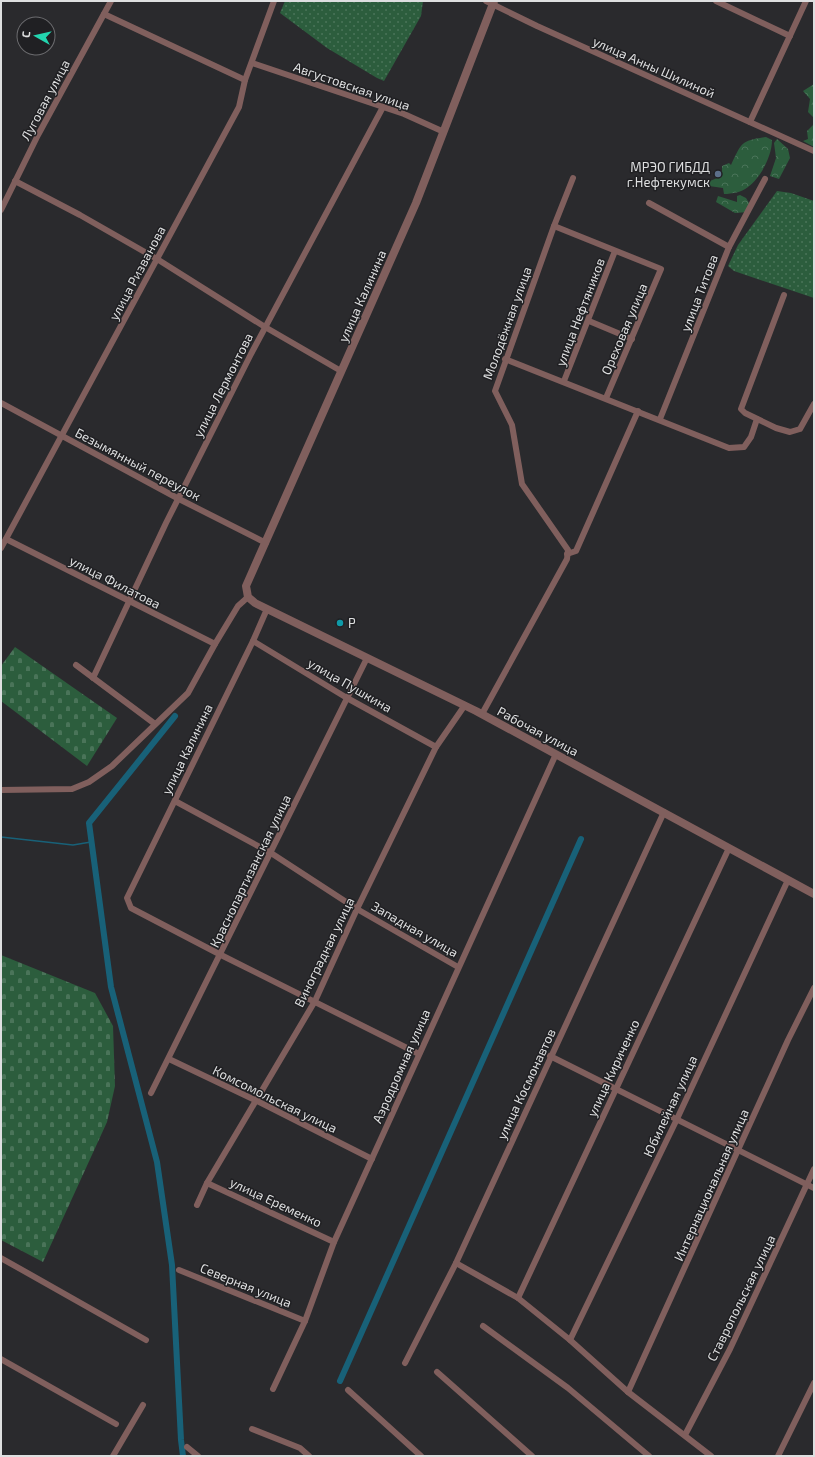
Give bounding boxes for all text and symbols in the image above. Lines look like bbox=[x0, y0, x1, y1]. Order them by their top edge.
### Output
north arrow bbox=[16, 16, 56, 56]
text: С bbox=[19, 30, 33, 39]
street label: улица Анны Шилиной bbox=[590, 33, 718, 101]
street label: Луговая улица bbox=[17, 57, 73, 143]
street label: Августовская улица bbox=[292, 59, 412, 113]
place label: МРЭО ГИБДД г.Нефтекумск bbox=[627, 159, 710, 190]
marker: МРЭО ГИБДД г.Нефтекумск bbox=[713, 169, 723, 179]
street label: улица Ризванова bbox=[105, 223, 169, 323]
street label: улица Калинина bbox=[335, 247, 389, 345]
street label: улица Титова bbox=[677, 252, 721, 334]
street label: улица Нефтяников bbox=[552, 256, 608, 368]
street label: Молодёжная улица bbox=[479, 264, 535, 382]
street label: Ореховая улица bbox=[598, 281, 650, 377]
street label: улица Лермонтова bbox=[190, 330, 256, 440]
street label: Безымянный переулок bbox=[73, 424, 203, 504]
street label: улица Филатова bbox=[67, 552, 163, 612]
place label: Р bbox=[348, 615, 356, 631]
marker: Р bbox=[335, 618, 345, 628]
street label: улица Пушкина bbox=[305, 654, 395, 716]
street label: улица Калинина bbox=[158, 701, 216, 797]
street label: Рабочая улица bbox=[494, 703, 582, 759]
street label: Краснопартизанская улица bbox=[206, 792, 294, 950]
street label: Виноградная улица bbox=[290, 895, 358, 1009]
street label: Западная улица bbox=[369, 898, 461, 960]
street label: Аэродромная улица bbox=[369, 1007, 433, 1125]
street label: улица Кириченко bbox=[583, 1017, 643, 1119]
street label: улица Космонавтов bbox=[493, 1026, 559, 1142]
street label: Юбилейная улица bbox=[639, 1053, 701, 1159]
street label: Комсомольская улица bbox=[210, 1062, 340, 1136]
street label: Интернациональная улица bbox=[670, 1107, 752, 1263]
street label: улица Еременко bbox=[227, 1174, 325, 1230]
street label: Ставропольская улица bbox=[703, 1232, 779, 1364]
street label: Северная улица bbox=[198, 1259, 294, 1311]

